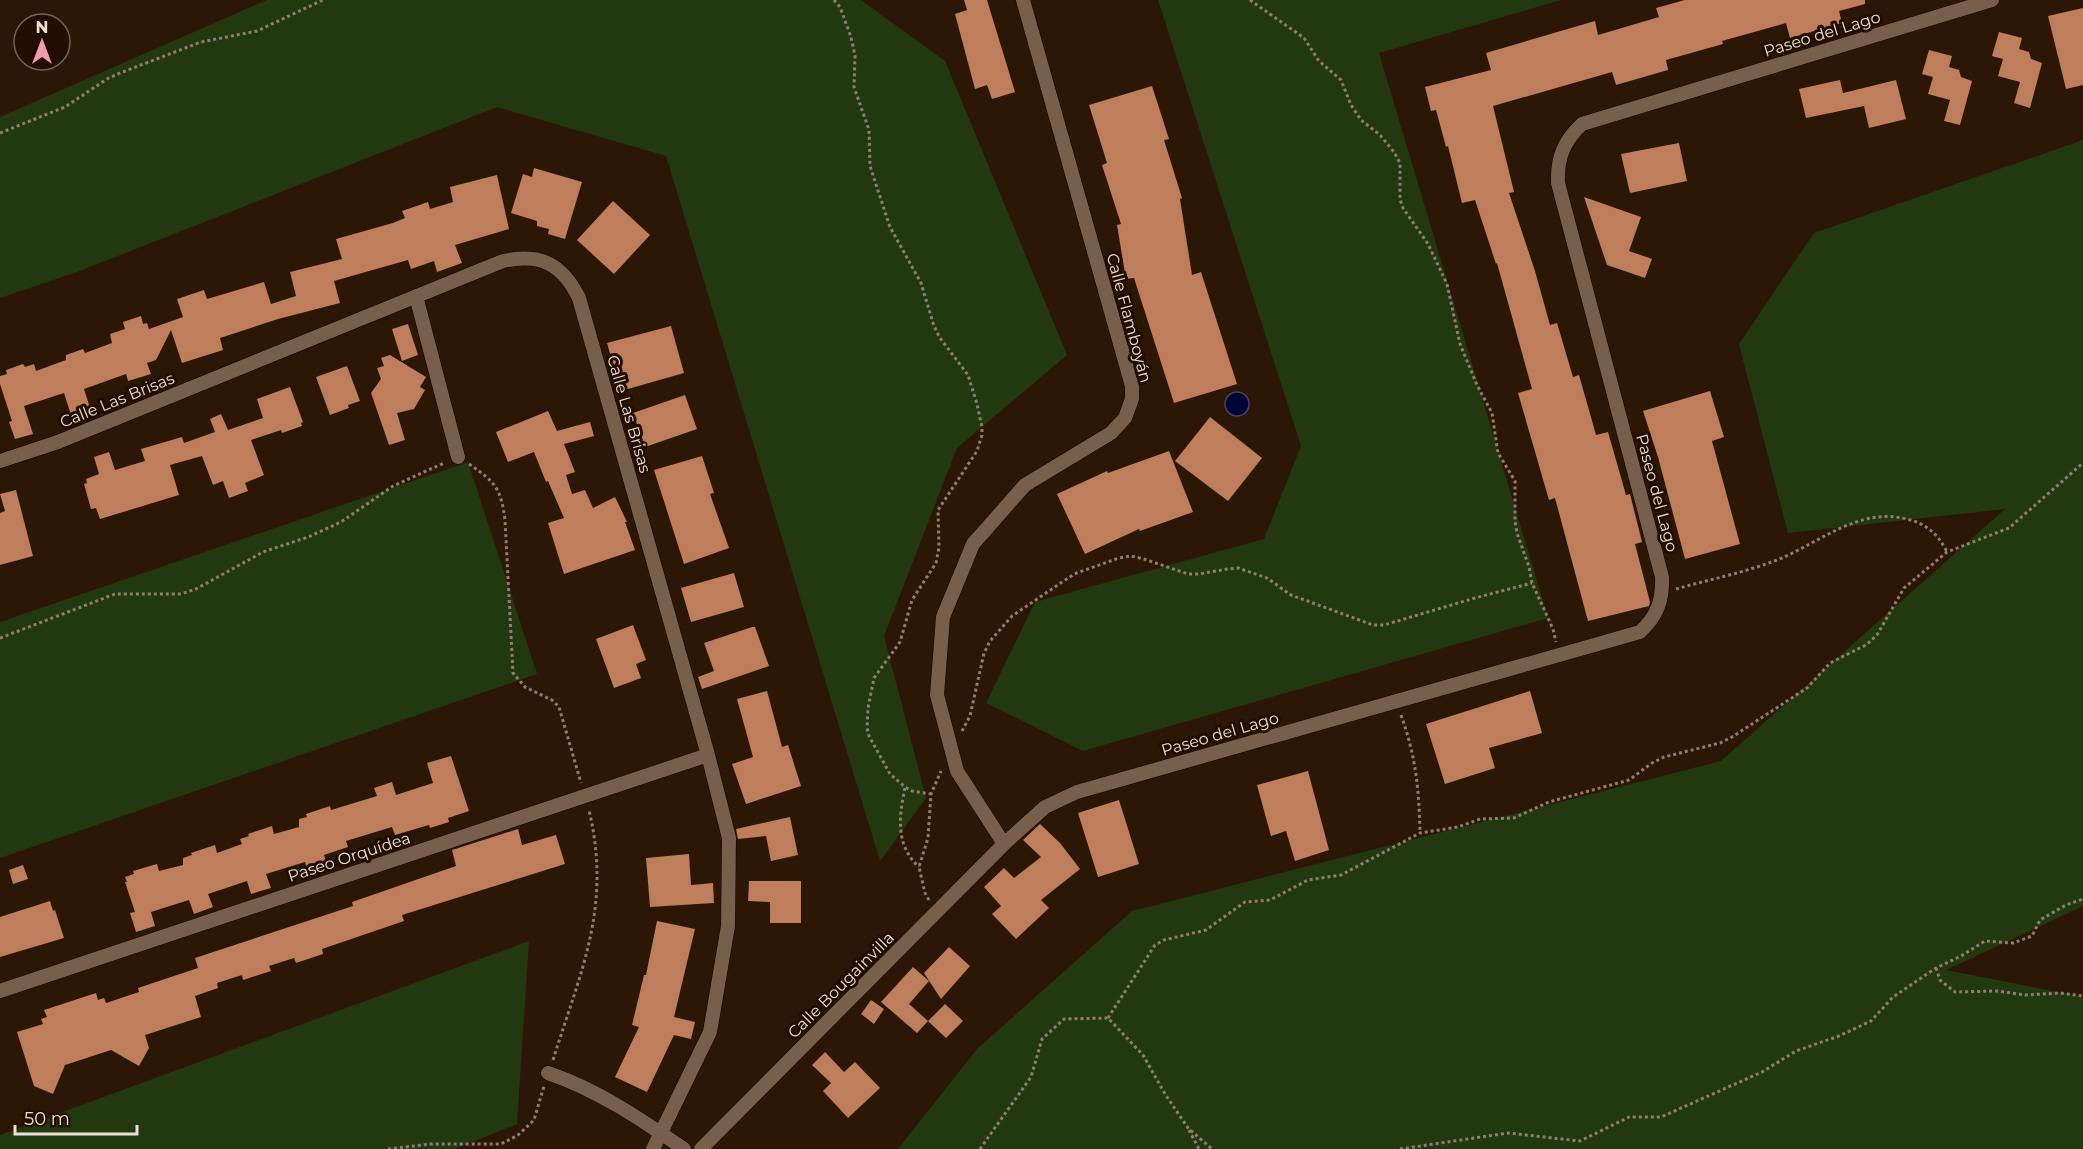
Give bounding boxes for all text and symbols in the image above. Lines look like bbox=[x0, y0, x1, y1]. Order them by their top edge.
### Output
street label: Paseo del Lago bbox=[1761, 7, 1883, 61]
north arrow bbox=[12, 12, 72, 72]
text: N bbox=[36, 18, 48, 37]
street label: Calle Flamboyán bbox=[1103, 251, 1155, 385]
street label: Calle Las Brisas bbox=[603, 353, 655, 475]
street label: Calle Las Brisas bbox=[57, 368, 177, 432]
street label: Paseo del Lago bbox=[1632, 432, 1682, 554]
street label: Paseo del Lago bbox=[1159, 708, 1281, 760]
street label: Paseo Orquídea bbox=[285, 828, 413, 886]
street label: Calle Bougainvilla bbox=[784, 928, 898, 1042]
scale bar bbox=[15, 1098, 136, 1136]
text: 50 m bbox=[24, 1108, 70, 1130]

